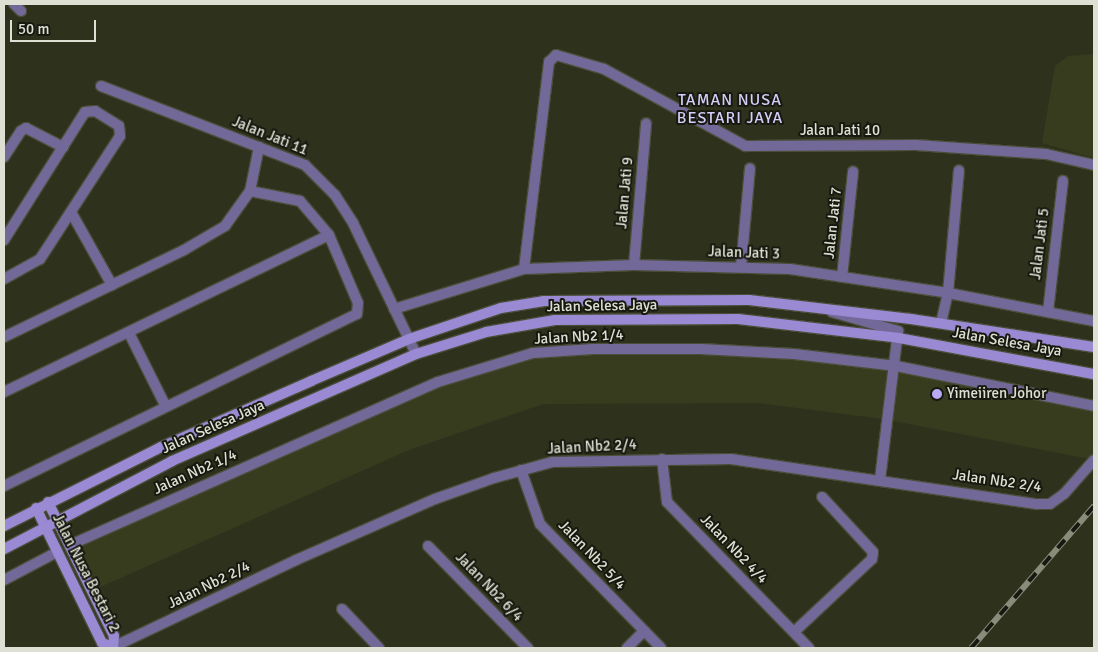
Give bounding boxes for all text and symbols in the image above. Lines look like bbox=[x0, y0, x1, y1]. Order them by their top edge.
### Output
scale bar bbox=[12, 10, 99, 42]
text: 50 m bbox=[18, 20, 49, 38]
district label: TAMAN NUSA BESTARI JAYA bbox=[675, 90, 785, 128]
street label: Jalan Jati 11 bbox=[229, 113, 311, 159]
street label: Jalan Jati 10 bbox=[800, 122, 880, 140]
street label: Jalan Jati 9 bbox=[613, 156, 637, 230]
street label: Jalan Jati 7 bbox=[820, 186, 846, 260]
street label: Jalan Jati 5 bbox=[1027, 207, 1053, 281]
street label: Jalan Jati 3 bbox=[708, 243, 780, 263]
street label: Jalan Selesa Jaya bbox=[547, 296, 657, 316]
street label: Jalan Selesa Jaya bbox=[951, 324, 1063, 360]
street label: Jalan Nb2 1/4 bbox=[534, 326, 624, 348]
place label: Yimeiiren Johor bbox=[947, 385, 1046, 403]
marker: Yimeiiren Johor bbox=[931, 388, 943, 400]
street label: Jalan Selesa Jaya bbox=[159, 396, 267, 458]
street label: Jalan Nb2 2/4 bbox=[547, 436, 637, 458]
street label: Jalan Nb2 1/4 bbox=[150, 446, 240, 498]
street label: Jalan Nb2 2/4 bbox=[951, 466, 1043, 496]
street label: Jalan Nusa Bestari 2 bbox=[48, 511, 124, 635]
street label: Jalan Nb2 4/4 bbox=[696, 511, 772, 587]
street label: Jalan Nb2 5/4 bbox=[554, 517, 630, 593]
street label: Jalan Nb2 6/4 bbox=[451, 549, 527, 625]
street label: Jalan Nb2 2/4 bbox=[165, 557, 253, 613]

